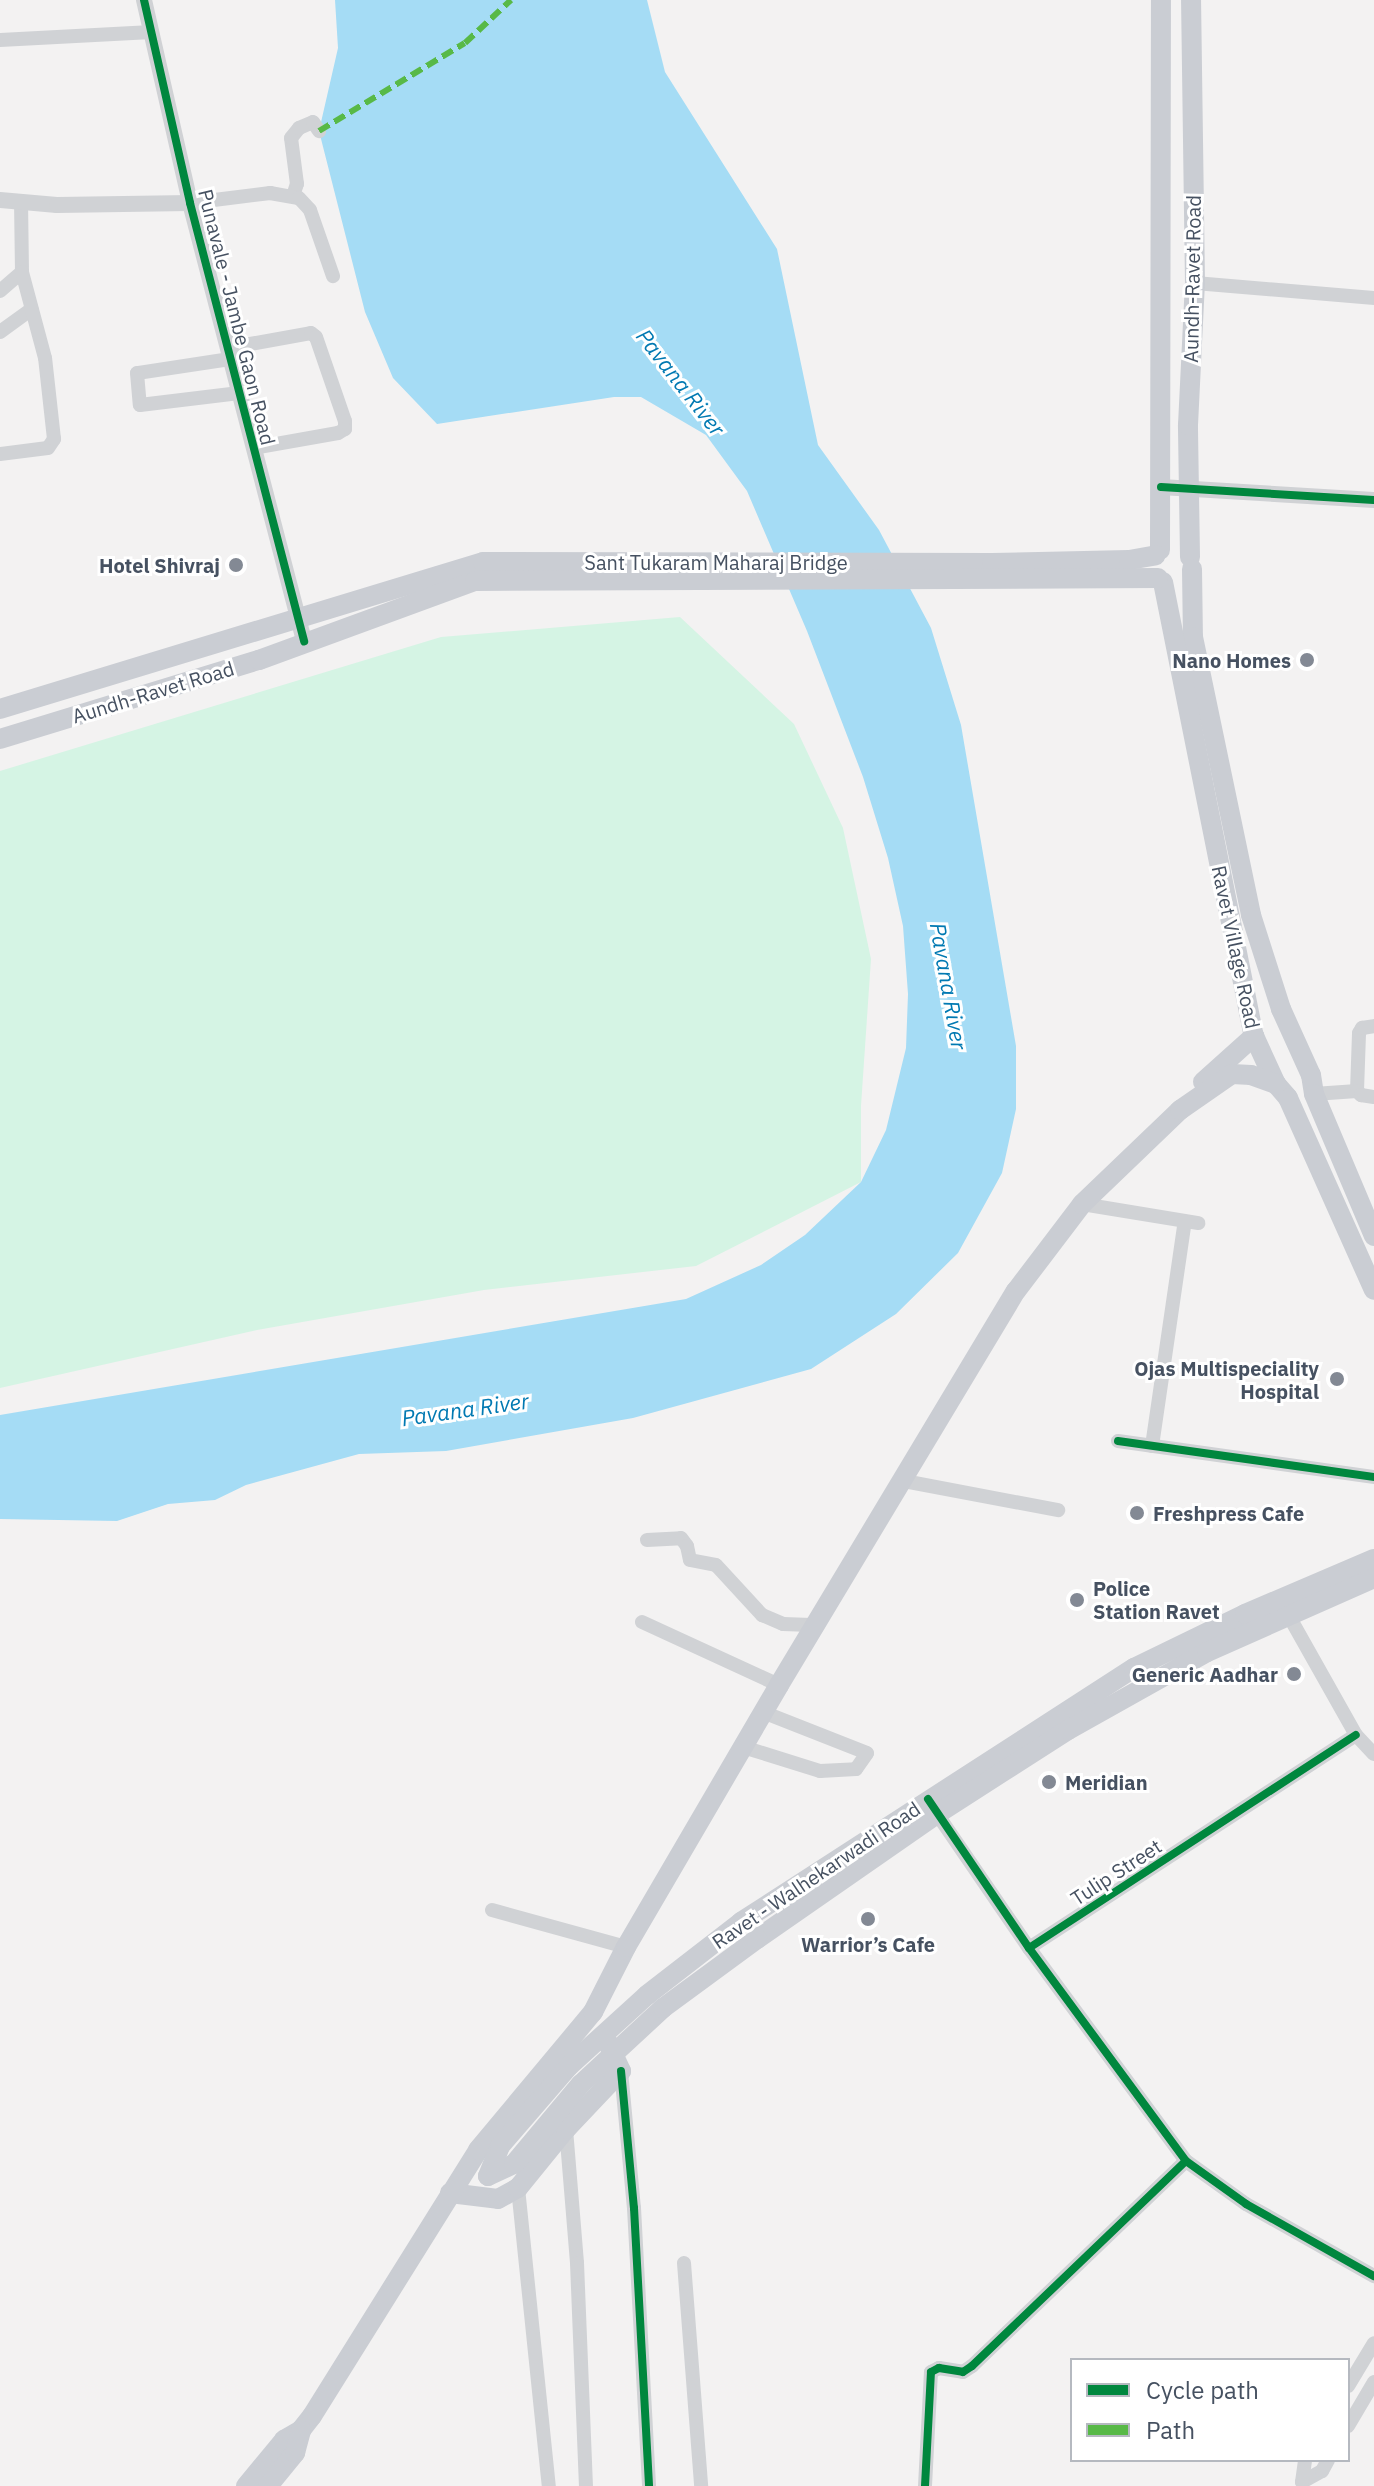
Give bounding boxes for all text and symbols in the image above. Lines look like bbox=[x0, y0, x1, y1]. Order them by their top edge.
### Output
street label: Punavale - Jambe Gaon Road bbox=[194, 186, 280, 448]
street label: Aundh-Ravet Road bbox=[1179, 195, 1205, 363]
water label: Pavana River bbox=[631, 323, 731, 441]
street label: Sant Tukaram Maharaj Bridge bbox=[584, 550, 848, 574]
place label: Hotel Shivraj bbox=[99, 553, 220, 577]
marker: Hotel Shivraj bbox=[227, 556, 245, 574]
place label: Nano Homes bbox=[1172, 648, 1291, 672]
marker: Nano Homes bbox=[1298, 651, 1316, 669]
street label: Aundh-Ravet Road bbox=[69, 656, 237, 728]
street label: Ravet Village Road bbox=[1207, 863, 1265, 1031]
water label: Pavana River bbox=[925, 921, 973, 1051]
place label: Ojas Multispeciality Hospital bbox=[1134, 1356, 1319, 1403]
marker: Ojas Multispeciality Hospital bbox=[1326, 1368, 1348, 1390]
water label: Pavana River bbox=[400, 1387, 530, 1431]
place label: Freshpress Cafe bbox=[1153, 1501, 1304, 1525]
marker: Freshpress Cafe bbox=[1128, 1504, 1146, 1522]
place label: Police Station Ravet bbox=[1093, 1576, 1220, 1623]
marker: Police Station Ravet bbox=[1068, 1591, 1086, 1609]
place label: Generic Aadhar bbox=[1132, 1662, 1278, 1686]
marker: Generic Aadhar bbox=[1285, 1665, 1303, 1683]
place label: Meridian bbox=[1065, 1770, 1148, 1794]
marker: Meridian bbox=[1040, 1773, 1058, 1791]
street label: Ravet - Walhekarwadi Road bbox=[707, 1796, 925, 1954]
street label: Tulip Street bbox=[1066, 1834, 1166, 1910]
marker: Warrior’s Cafe bbox=[859, 1910, 877, 1928]
place label: Warrior’s Cafe bbox=[801, 1932, 935, 1956]
legend bbox=[1070, 2358, 1350, 2462]
text: Cycle path bbox=[1146, 2374, 1259, 2406]
text: Path bbox=[1146, 2414, 1195, 2446]

